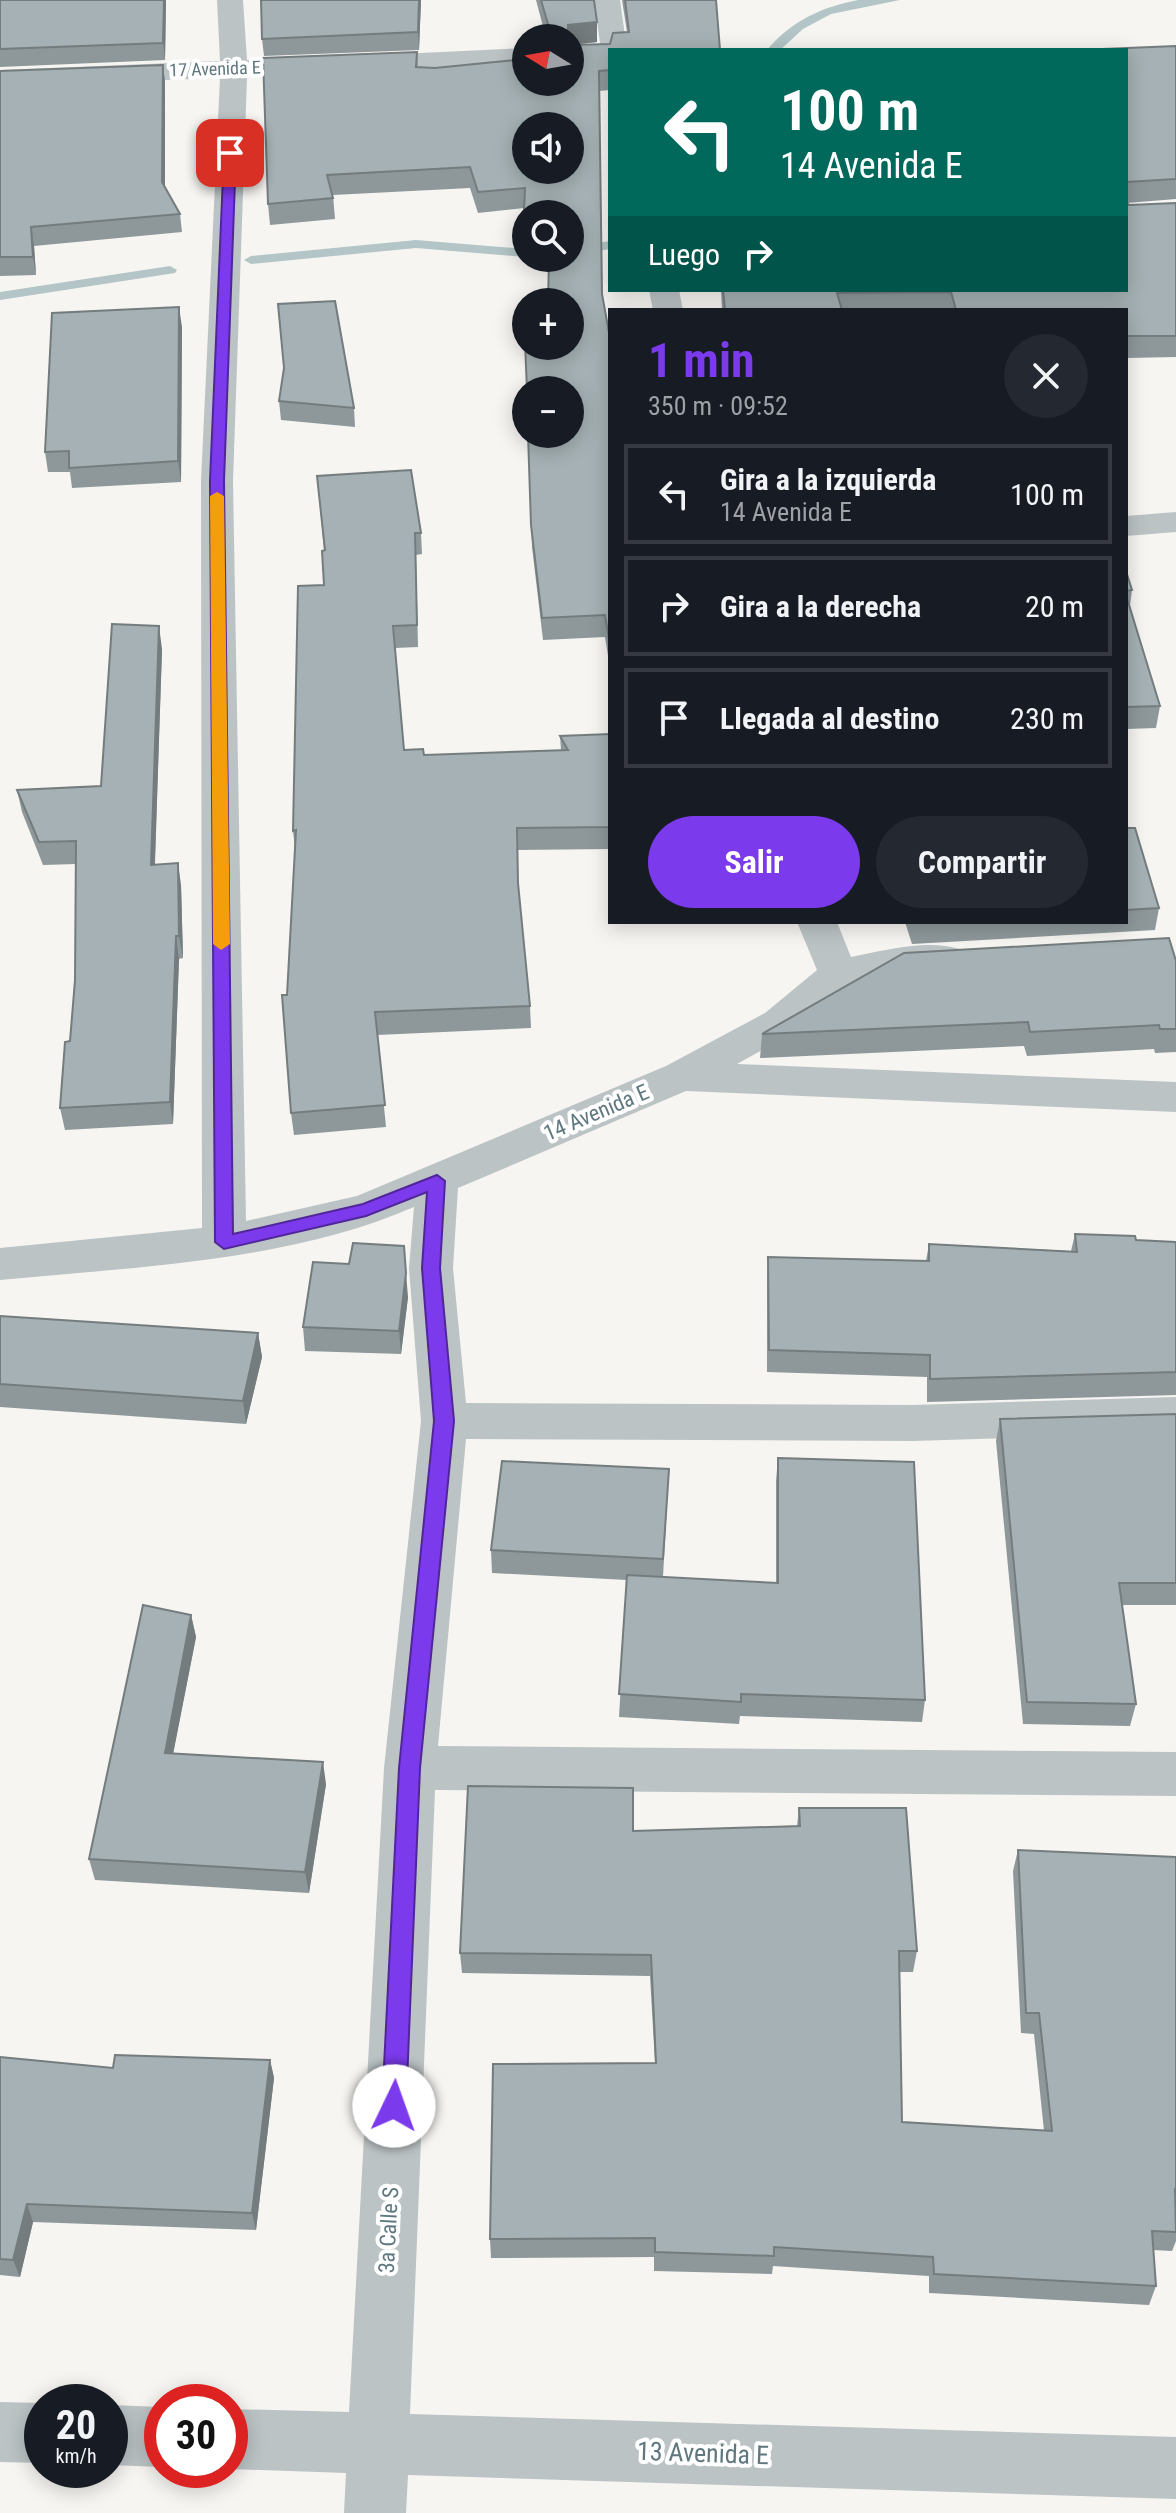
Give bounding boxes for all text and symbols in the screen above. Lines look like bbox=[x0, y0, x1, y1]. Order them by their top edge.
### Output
north arrow bbox=[512, 24, 584, 96]
map controls bbox=[512, 24, 584, 448]
street label: 17 Avenida E bbox=[169, 56, 261, 81]
text: 100 m bbox=[780, 78, 919, 144]
icon: left bbox=[648, 80, 752, 184]
button: sound bbox=[512, 112, 584, 184]
pin bbox=[196, 119, 264, 187]
icon: arrive bbox=[208, 131, 252, 175]
text: 14 Avenida E bbox=[780, 145, 963, 187]
button: search bbox=[512, 200, 584, 272]
icon: right bbox=[736, 232, 780, 276]
text: Luego bbox=[648, 237, 720, 272]
button: + bbox=[512, 288, 584, 360]
text: 1 min bbox=[648, 332, 755, 389]
button: close bbox=[1004, 334, 1088, 418]
button: − bbox=[512, 376, 584, 448]
text: 350 m · 09:52 bbox=[648, 391, 788, 421]
text: Gira a la izquierda bbox=[720, 462, 936, 497]
icon: left bbox=[652, 472, 696, 516]
text: 100 m bbox=[1010, 477, 1084, 512]
text: 14 Avenida E bbox=[720, 497, 852, 527]
icon: right bbox=[652, 584, 696, 628]
text: Gira a la derecha bbox=[720, 589, 921, 624]
text: 20 m bbox=[1025, 589, 1084, 624]
icon: arrive bbox=[652, 696, 696, 740]
text: Llegada al destino bbox=[720, 701, 939, 736]
text: 230 m bbox=[1010, 701, 1084, 736]
button: Salir bbox=[648, 816, 860, 908]
button: Compartir bbox=[876, 816, 1088, 908]
street label: 14 Avenida E bbox=[540, 1079, 653, 1146]
position arrow bbox=[352, 2064, 436, 2148]
street label: 3a Calle S bbox=[374, 2186, 403, 2274]
speed limit sign: 30 bbox=[144, 2384, 248, 2488]
text: 20 bbox=[56, 2402, 96, 2449]
street label: 13 Avenida E bbox=[637, 2436, 769, 2470]
text: km/h bbox=[55, 2444, 97, 2468]

